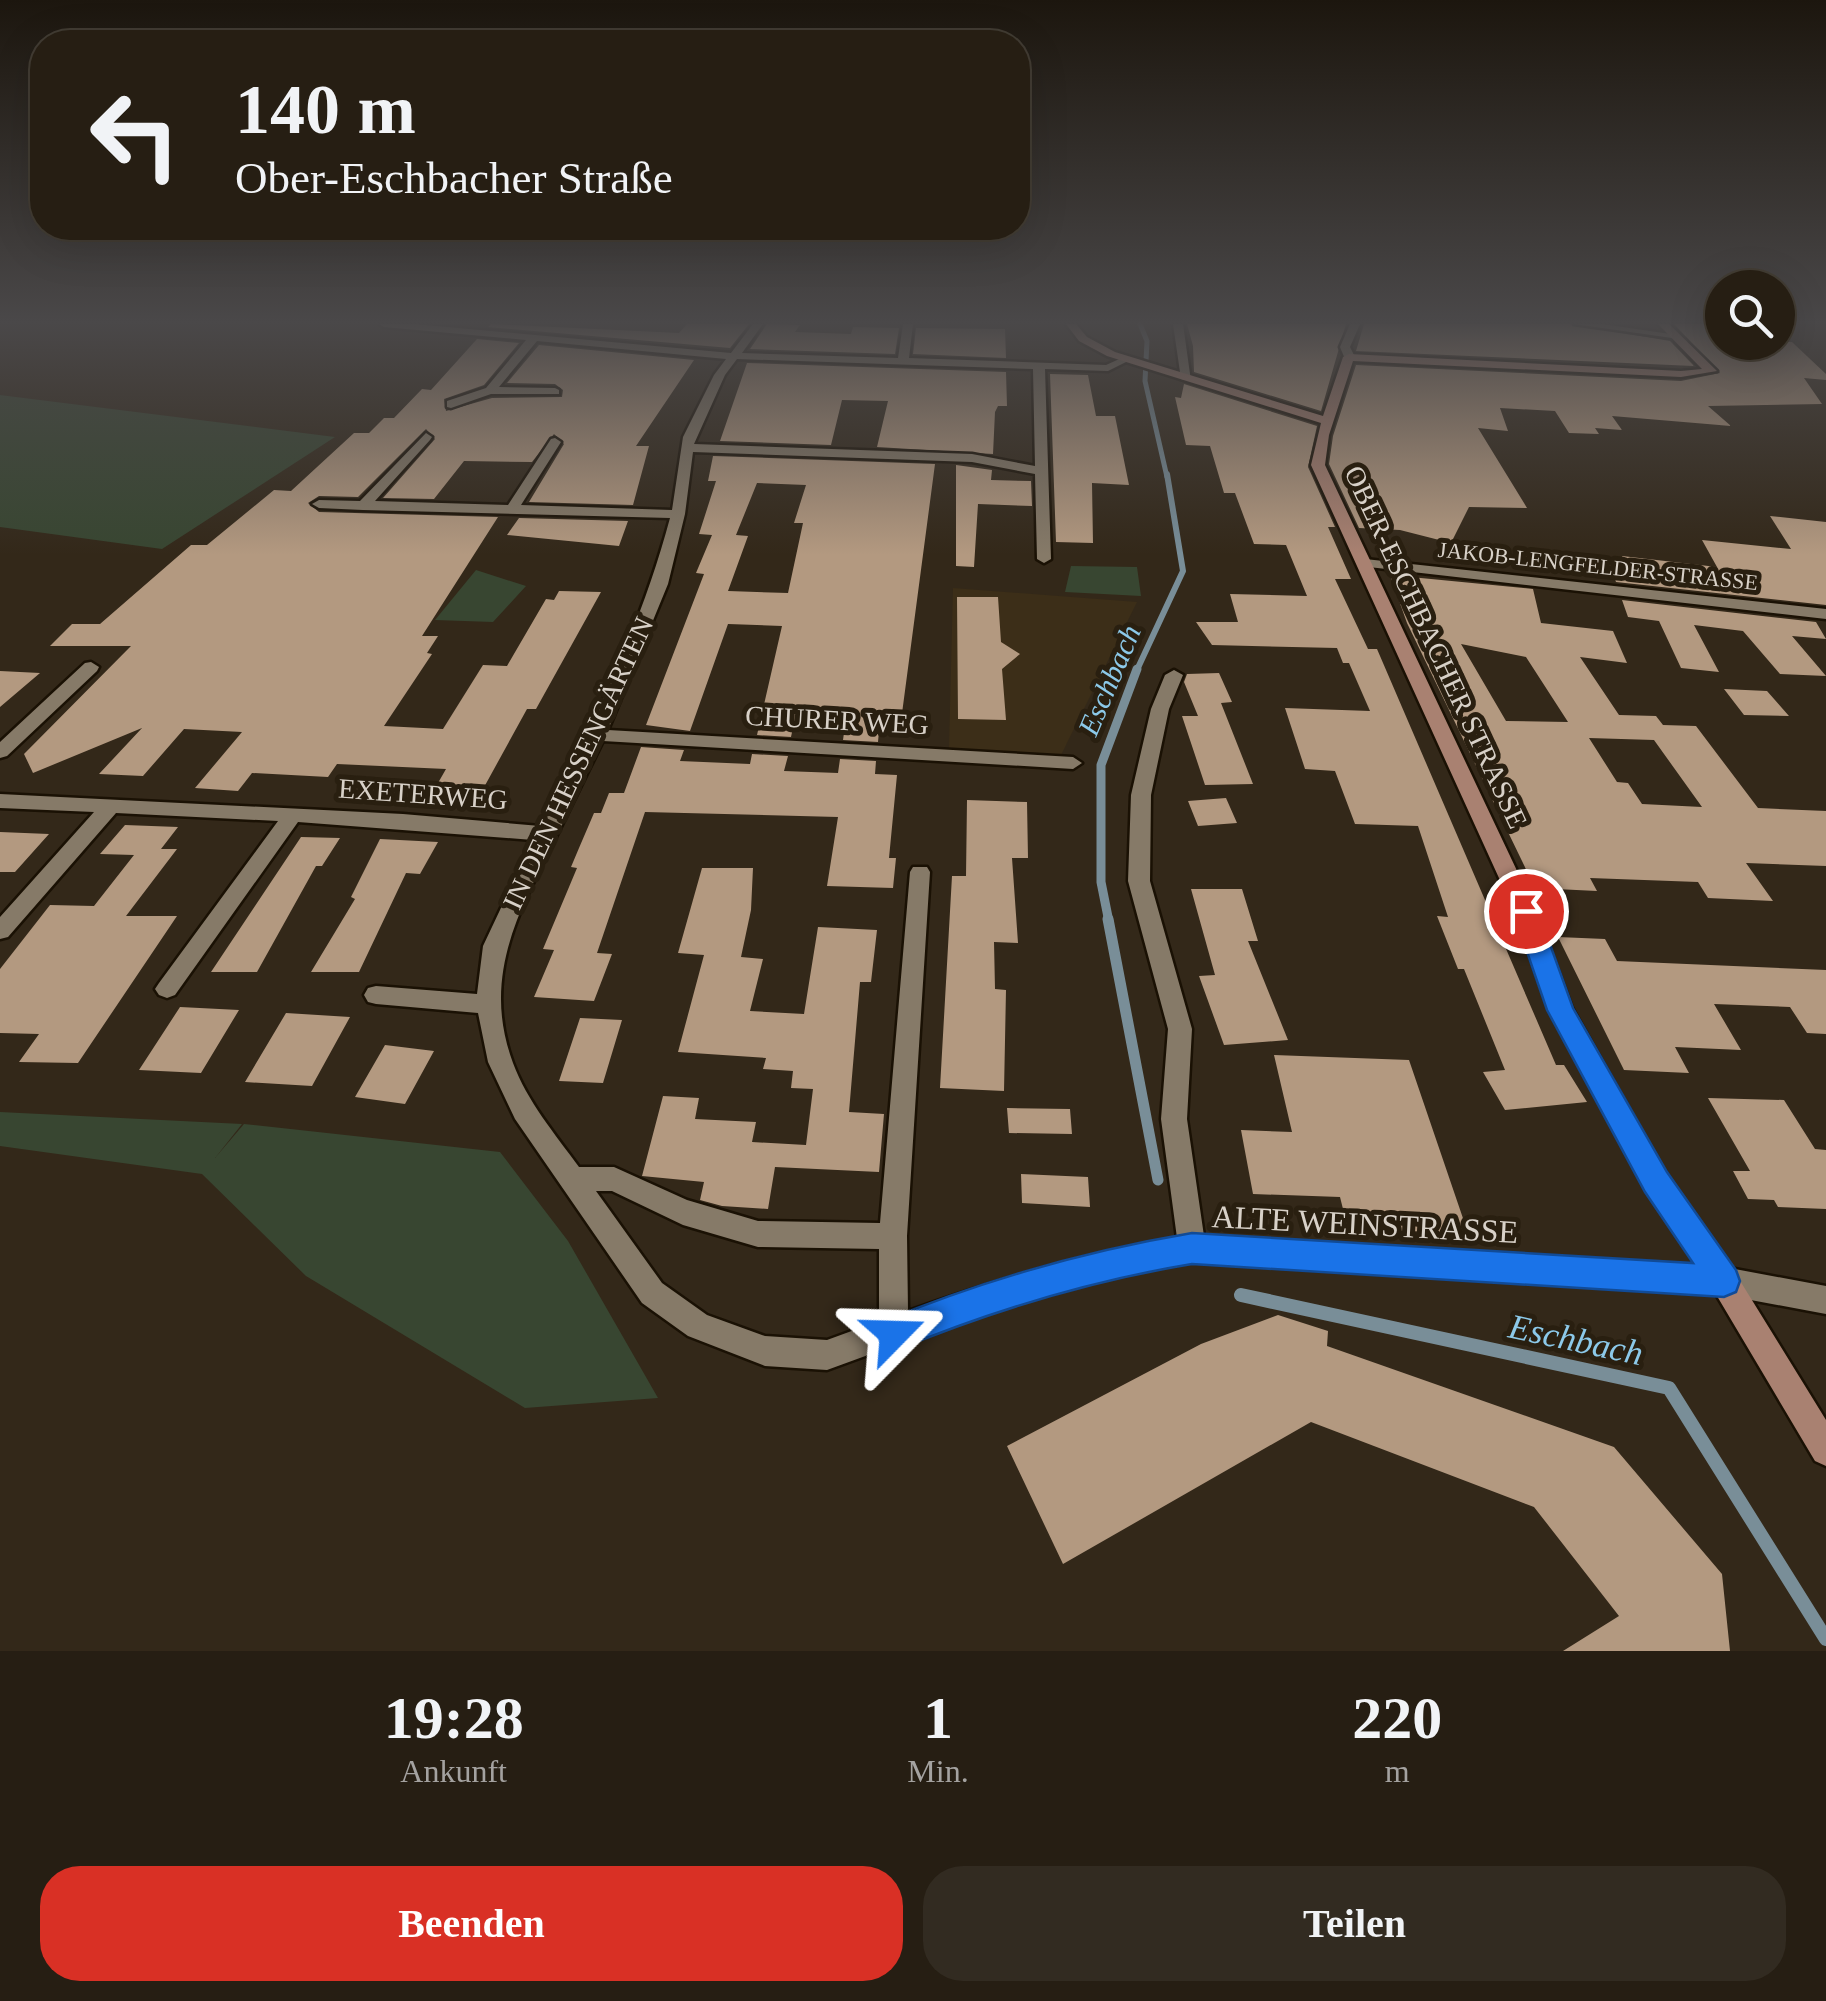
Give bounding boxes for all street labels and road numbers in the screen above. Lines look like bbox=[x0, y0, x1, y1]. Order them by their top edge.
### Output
street label: OBER-ESCHBACHER STRASSE bbox=[1338, 461, 1534, 833]
street label: JAKOB-LENGFELDER-STRASSE bbox=[1437, 537, 1759, 595]
street label: IN DEN HESSENGÄRTEN bbox=[497, 612, 659, 914]
street label: CHURER WEG bbox=[744, 700, 930, 740]
street label: EXETERWEG bbox=[337, 773, 509, 815]
street label: ALTE WEINSTRASSE bbox=[1211, 1198, 1519, 1250]

